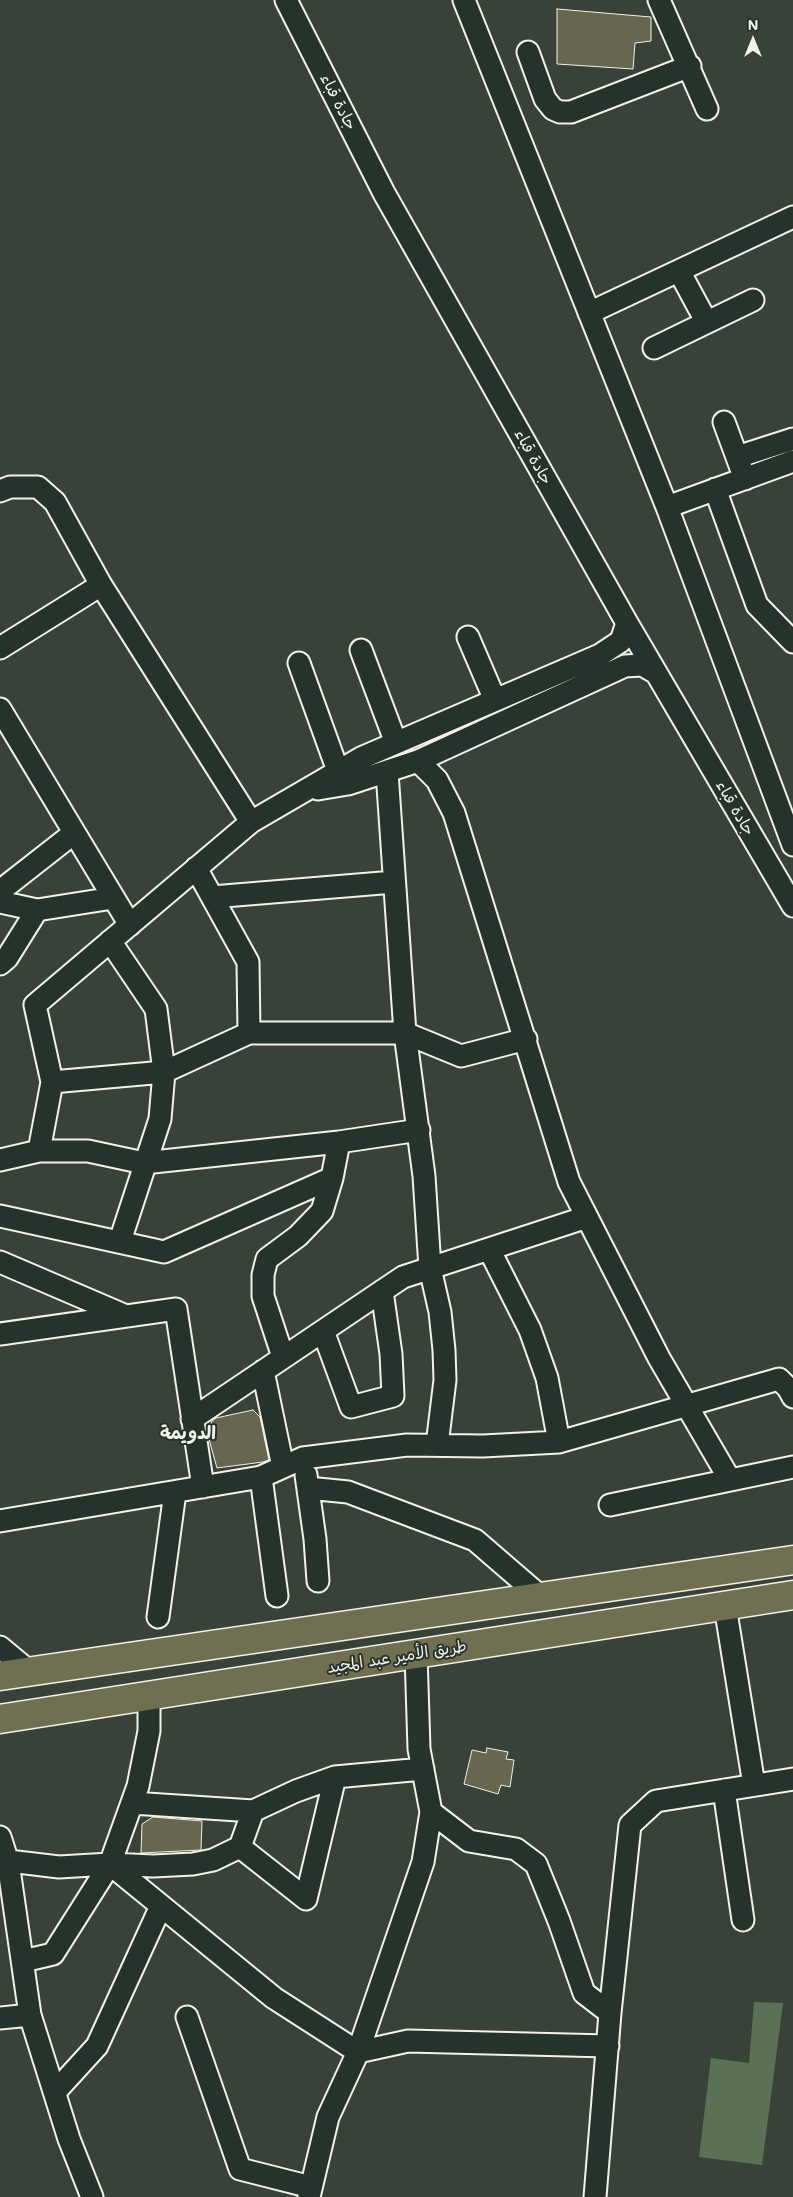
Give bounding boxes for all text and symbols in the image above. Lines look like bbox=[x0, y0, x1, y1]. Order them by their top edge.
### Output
north arrow bbox=[728, 15, 778, 65]
text: N bbox=[748, 15, 758, 34]
street label: جادة قباء bbox=[316, 71, 360, 133]
street label: جادة قباء bbox=[510, 426, 556, 488]
street label: جادة قباء bbox=[712, 777, 758, 839]
district label: الدويمة bbox=[160, 1422, 216, 1444]
street label: طريق الأمير عبد المجيد bbox=[326, 1636, 468, 1678]

